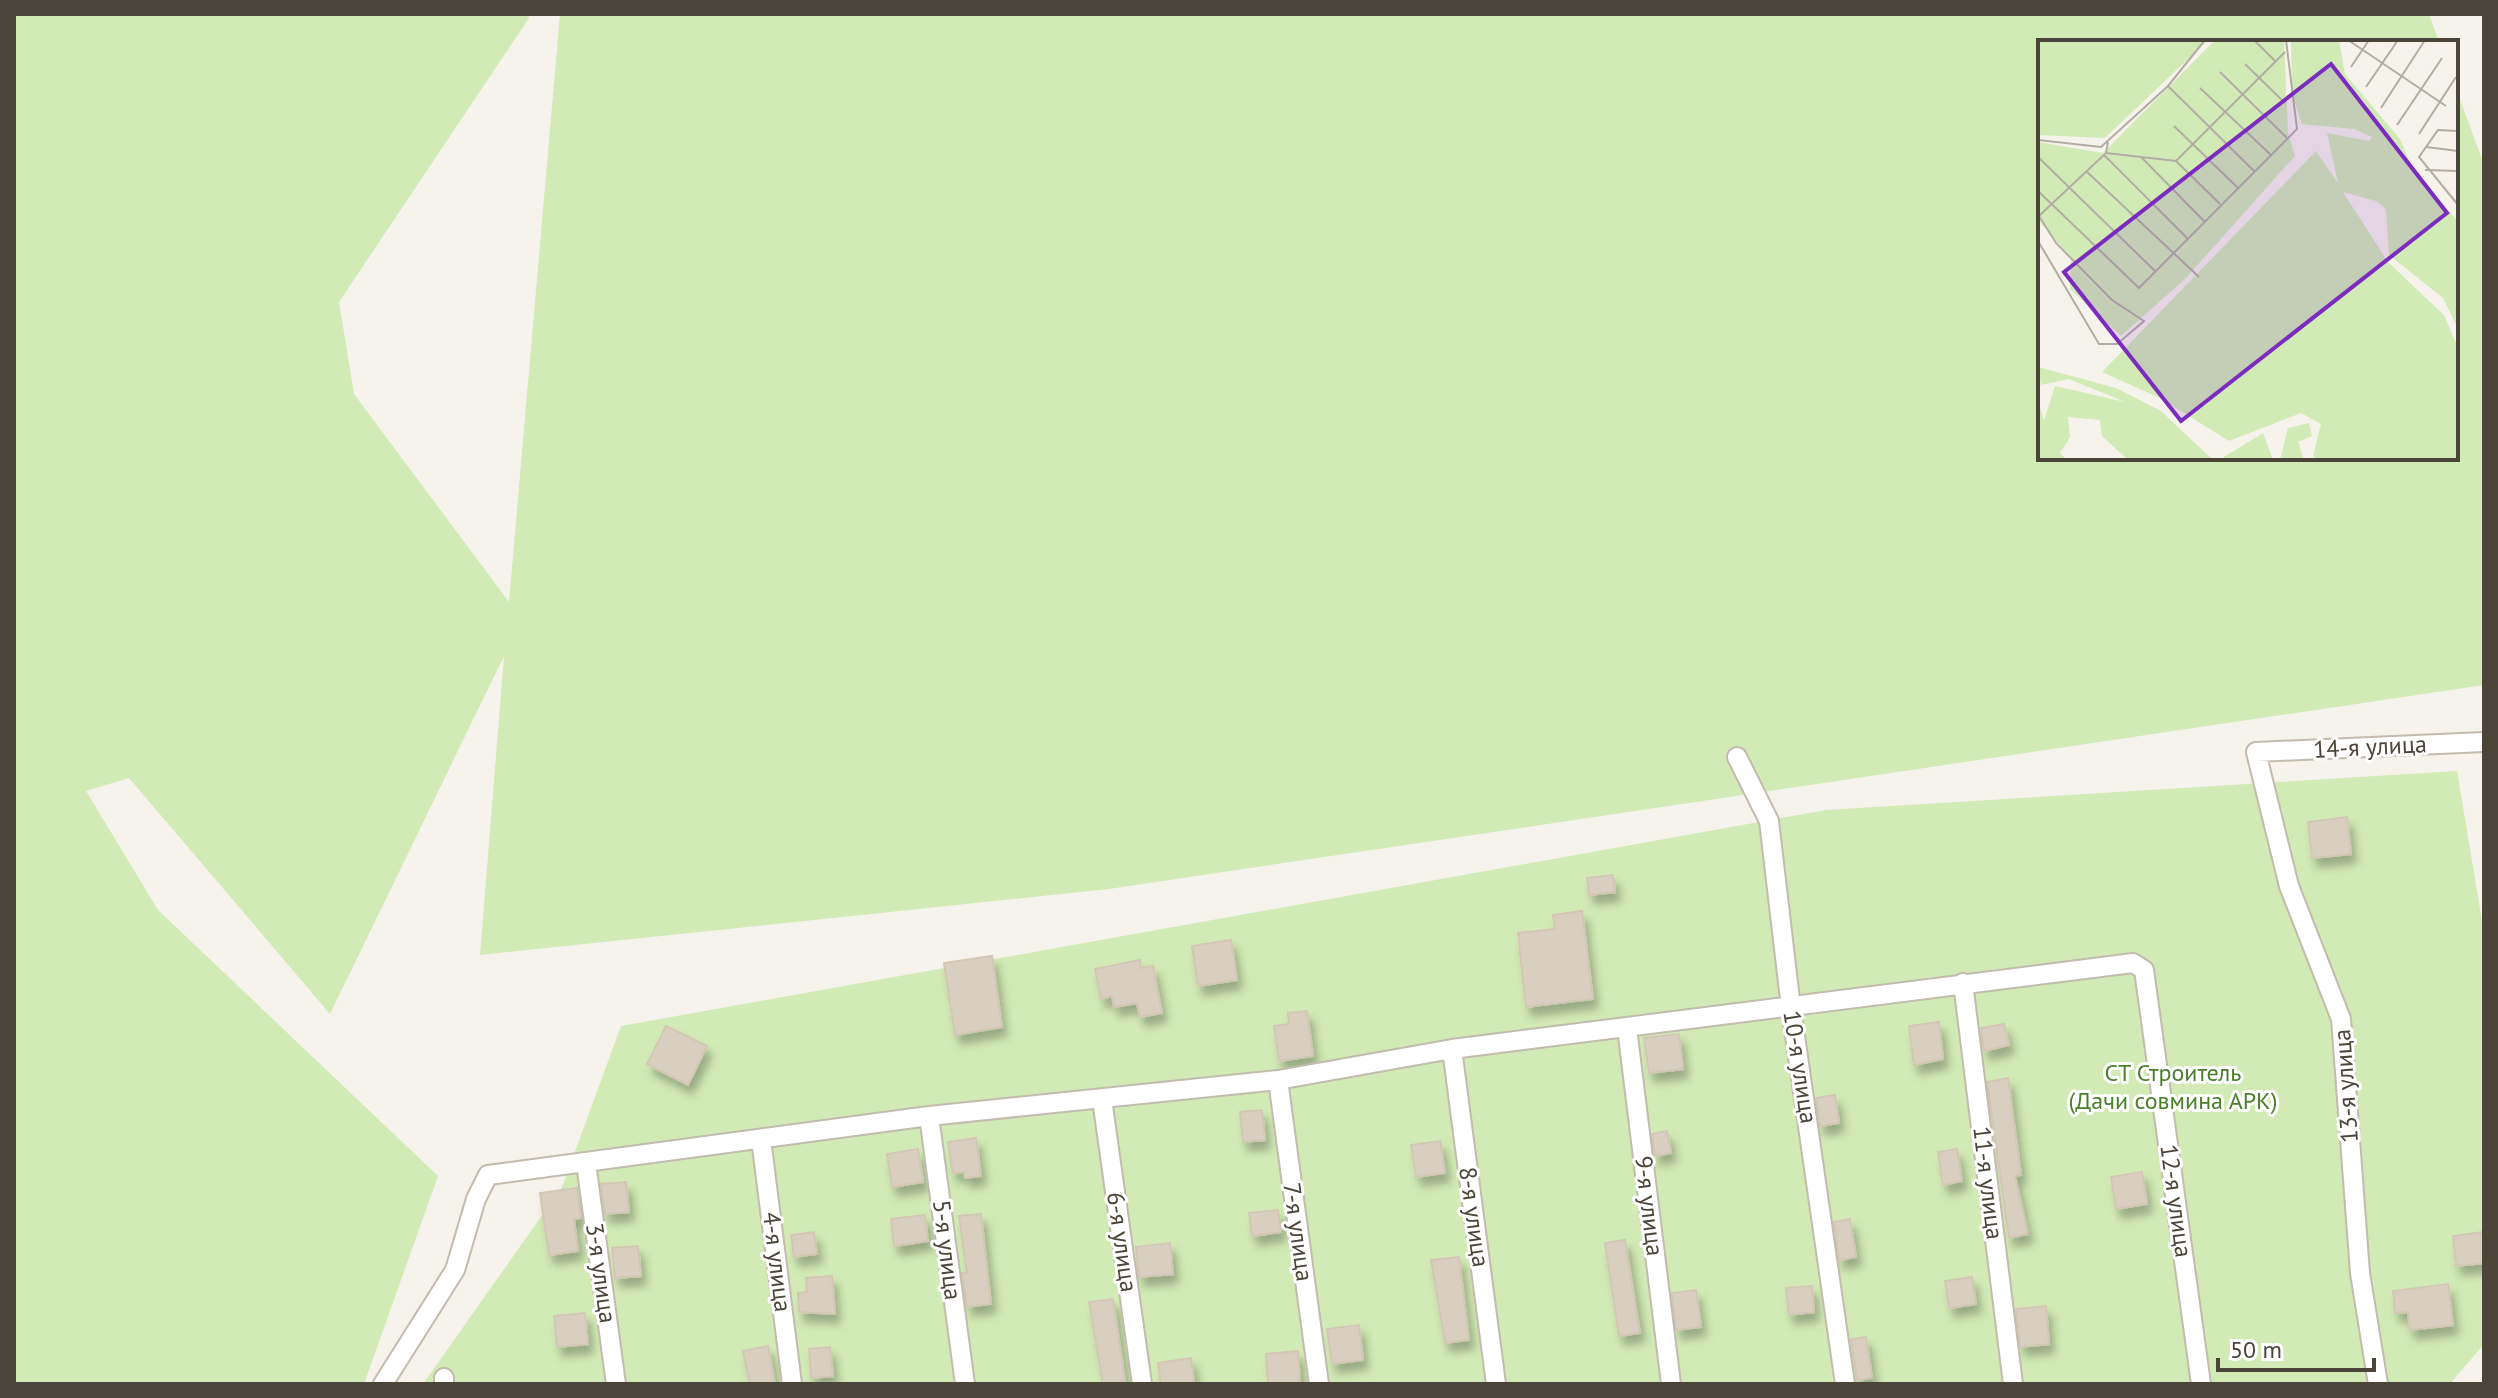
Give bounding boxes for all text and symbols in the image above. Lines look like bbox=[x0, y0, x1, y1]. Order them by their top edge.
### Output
inset map bbox=[2038, 40, 2458, 460]
street label: 14-я улица bbox=[2312, 728, 2428, 765]
street label: 10-я улица bbox=[1776, 1008, 1825, 1125]
street label: 13-я улица bbox=[2326, 1028, 2365, 1144]
park label: СТ Строитель (Дачи совмина АРК) bbox=[2069, 1057, 2277, 1116]
street label: 11-я улица bbox=[1966, 1125, 2011, 1241]
street label: 12-я улица bbox=[2153, 1142, 2200, 1259]
street label: 9-я улица bbox=[1628, 1154, 1671, 1258]
street label: 8-я улица bbox=[1452, 1165, 1497, 1269]
street label: 7-я улица bbox=[1276, 1181, 1321, 1283]
street label: 6-я улица bbox=[1100, 1190, 1145, 1294]
street label: 5-я улица bbox=[926, 1198, 969, 1302]
street label: 4-я улица bbox=[756, 1210, 799, 1314]
street label: 3-я улица bbox=[579, 1221, 624, 1325]
scale bar bbox=[2218, 1322, 2374, 1372]
text: 50 m bbox=[2230, 1334, 2282, 1365]

